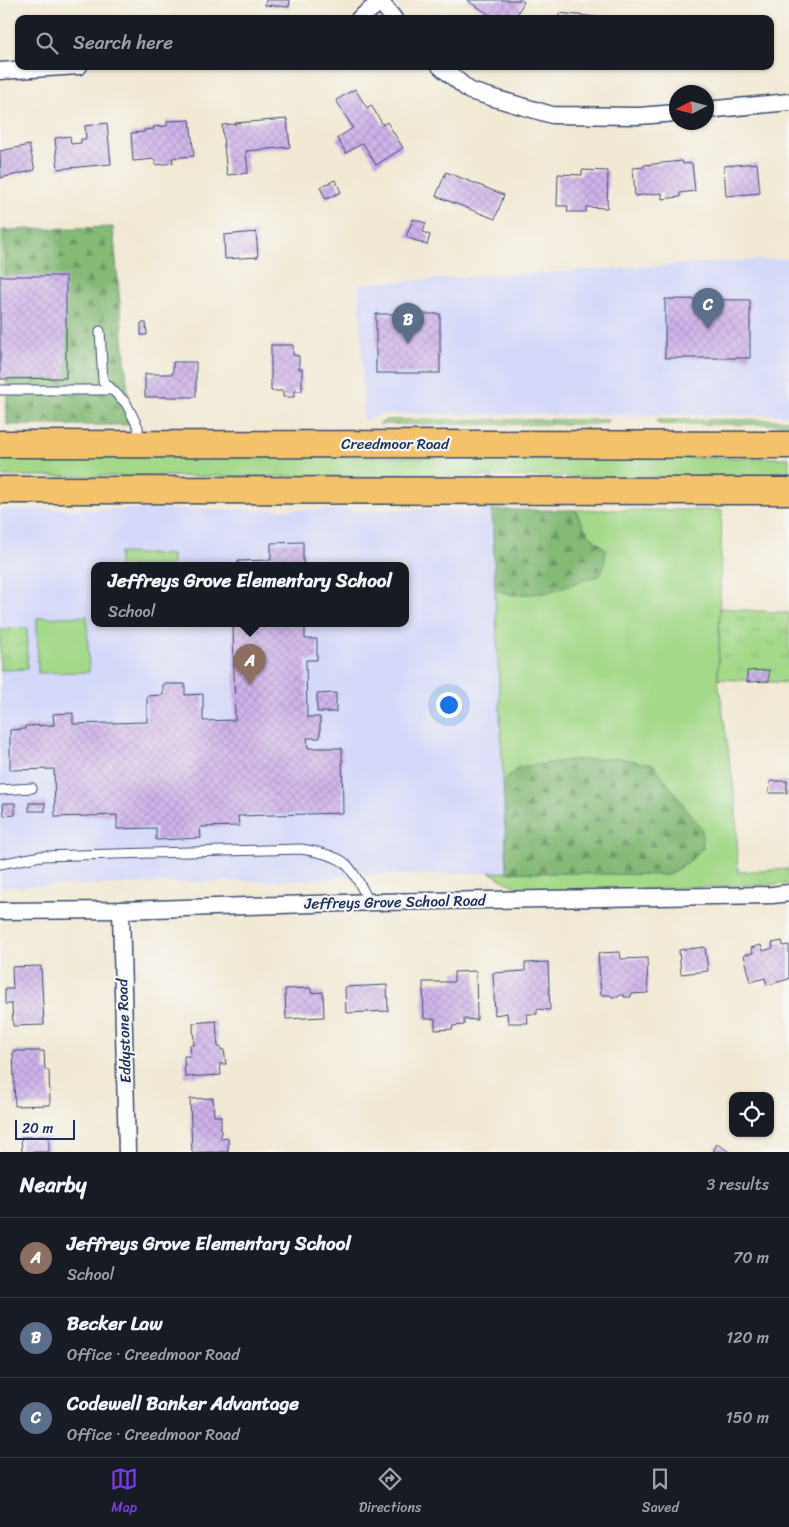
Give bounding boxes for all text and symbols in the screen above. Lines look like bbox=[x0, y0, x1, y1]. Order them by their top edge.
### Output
search box bbox=[15, 15, 774, 70]
text: Search here bbox=[73, 26, 173, 59]
icon: search bbox=[33, 29, 61, 57]
north arrow bbox=[669, 85, 714, 130]
pin: C bbox=[692, 288, 724, 329]
pin: B bbox=[392, 303, 424, 344]
street label: Creedmoor Road bbox=[341, 431, 450, 457]
popup bbox=[91, 562, 409, 627]
text: Jeffreys Grove Elementary School bbox=[108, 564, 392, 597]
text: School bbox=[108, 597, 155, 626]
pin: A bbox=[234, 644, 266, 685]
your location bbox=[436, 692, 462, 718]
street label: Jeffreys Grove School Road bbox=[303, 887, 487, 917]
street label: Eddystone Road bbox=[109, 977, 139, 1084]
map controls bbox=[729, 1092, 774, 1137]
button: locate bbox=[729, 1092, 774, 1137]
text: 20 m bbox=[22, 1116, 53, 1141]
scale bar bbox=[15, 1117, 75, 1140]
text: Nearby bbox=[20, 1166, 86, 1204]
text: 3 results bbox=[706, 1170, 769, 1199]
text: Jeffreys Grove Elementary School bbox=[67, 1227, 351, 1260]
text: A bbox=[31, 1243, 41, 1272]
text: 70 m bbox=[733, 1243, 769, 1272]
text: School bbox=[67, 1260, 114, 1289]
text: Becker Law bbox=[67, 1307, 162, 1340]
text: B bbox=[31, 1323, 41, 1352]
text: 120 m bbox=[726, 1323, 769, 1352]
text: Office · Creedmoor Road bbox=[67, 1340, 240, 1369]
text: Codewell Banker Advantage bbox=[67, 1387, 299, 1420]
text: C bbox=[31, 1403, 41, 1432]
text: 150 m bbox=[726, 1403, 769, 1432]
text: Office · Creedmoor Road bbox=[67, 1420, 240, 1449]
tab: Map bbox=[110, 1465, 138, 1520]
tab: Directions bbox=[359, 1465, 421, 1520]
tab: Saved bbox=[642, 1465, 679, 1520]

